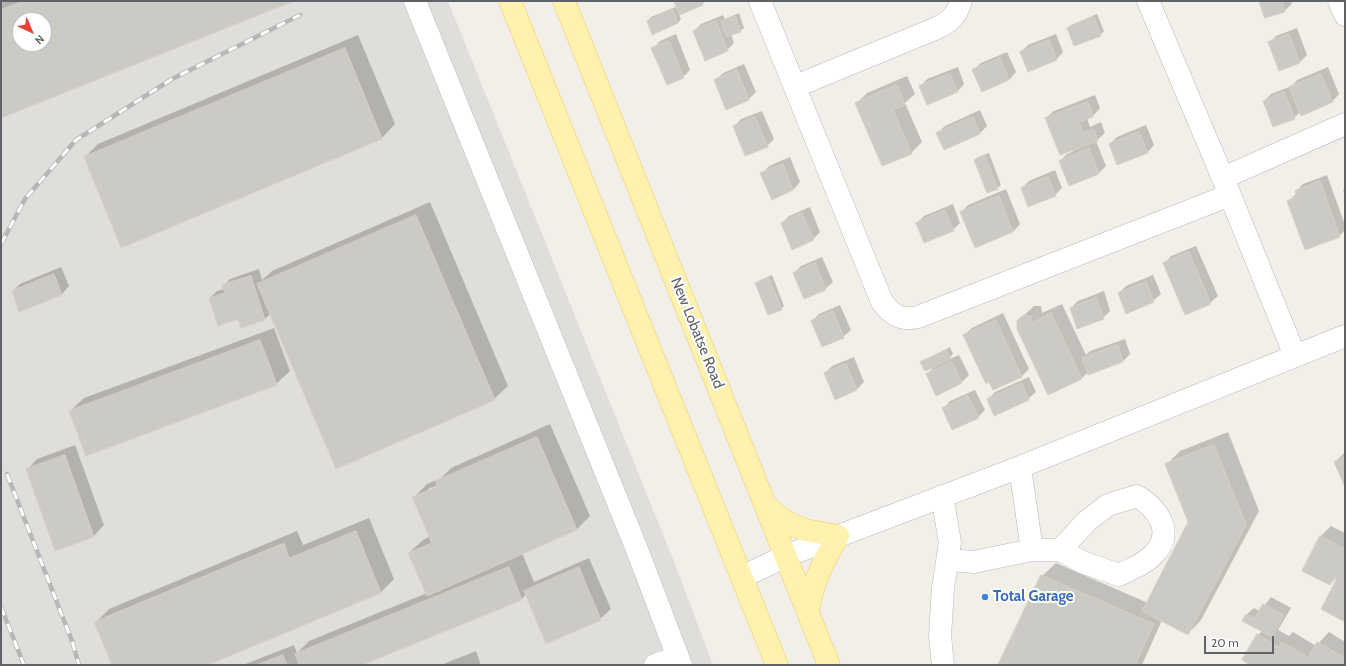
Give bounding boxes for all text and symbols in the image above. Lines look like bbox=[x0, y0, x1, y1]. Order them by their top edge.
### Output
north arrow bbox=[12, 12, 52, 52]
text: N bbox=[32, 32, 47, 48]
street label: New Lobatse Road bbox=[667, 275, 727, 391]
place label: Total Garage bbox=[993, 588, 1074, 606]
marker: Total Garage bbox=[980, 592, 990, 602]
scale bar bbox=[1206, 628, 1276, 654]
text: 20 m bbox=[1211, 635, 1239, 650]

